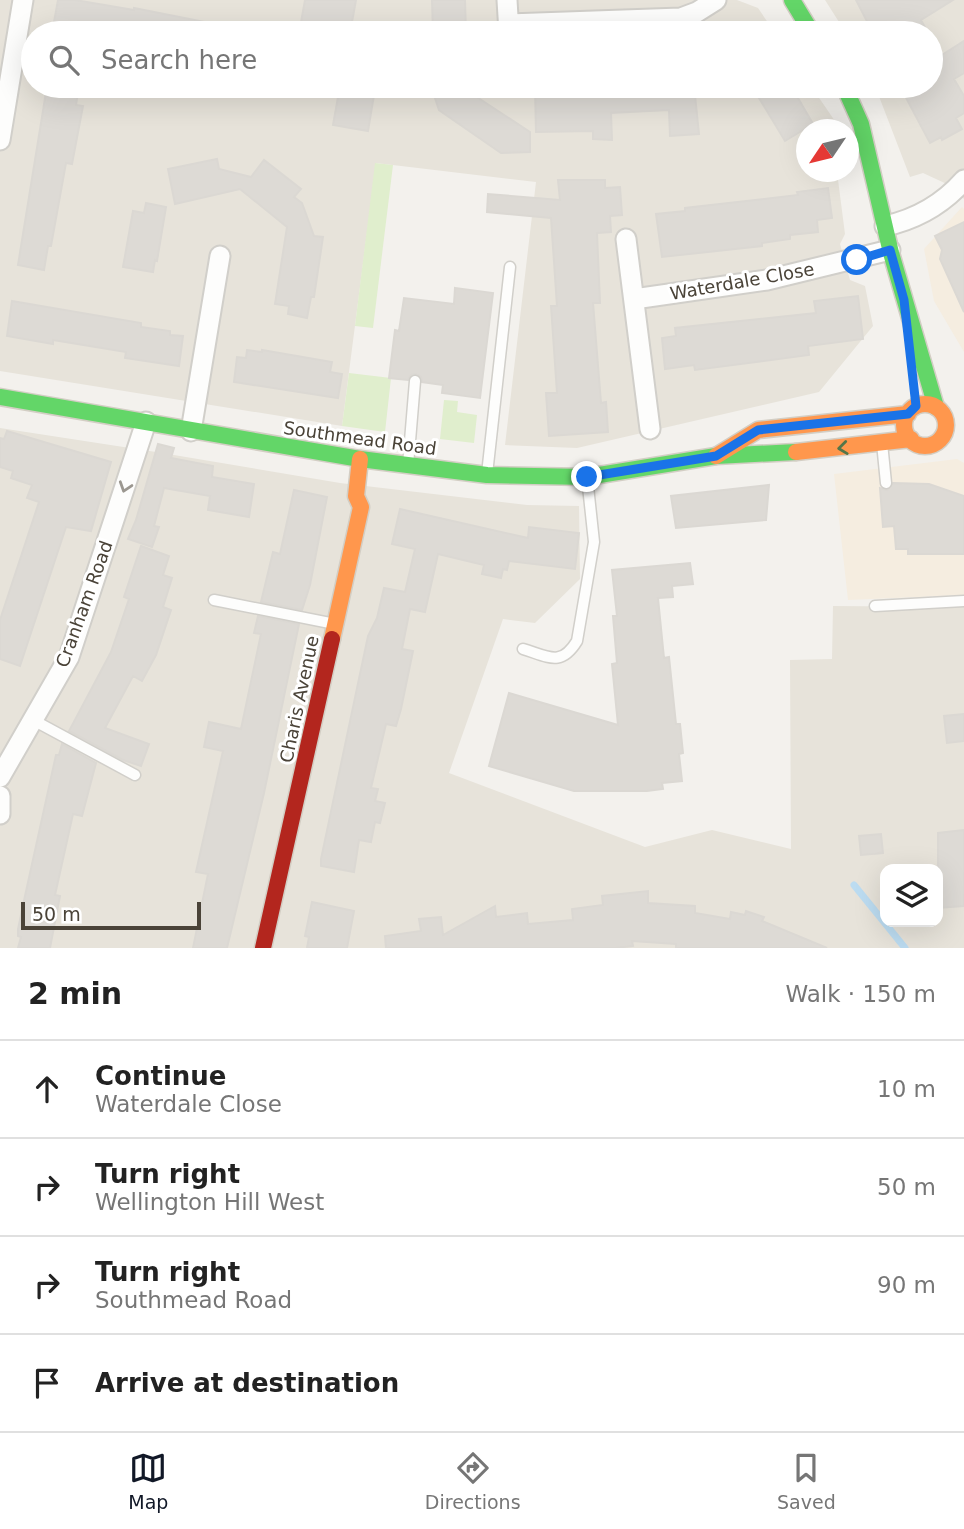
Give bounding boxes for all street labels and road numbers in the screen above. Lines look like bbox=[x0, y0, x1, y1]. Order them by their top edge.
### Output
street label: Waterdale Close bbox=[668, 258, 816, 304]
street label: Southmead Road bbox=[282, 417, 438, 459]
street label: Cranham Road bbox=[51, 538, 117, 670]
street label: Charis Avenue bbox=[275, 634, 323, 764]

